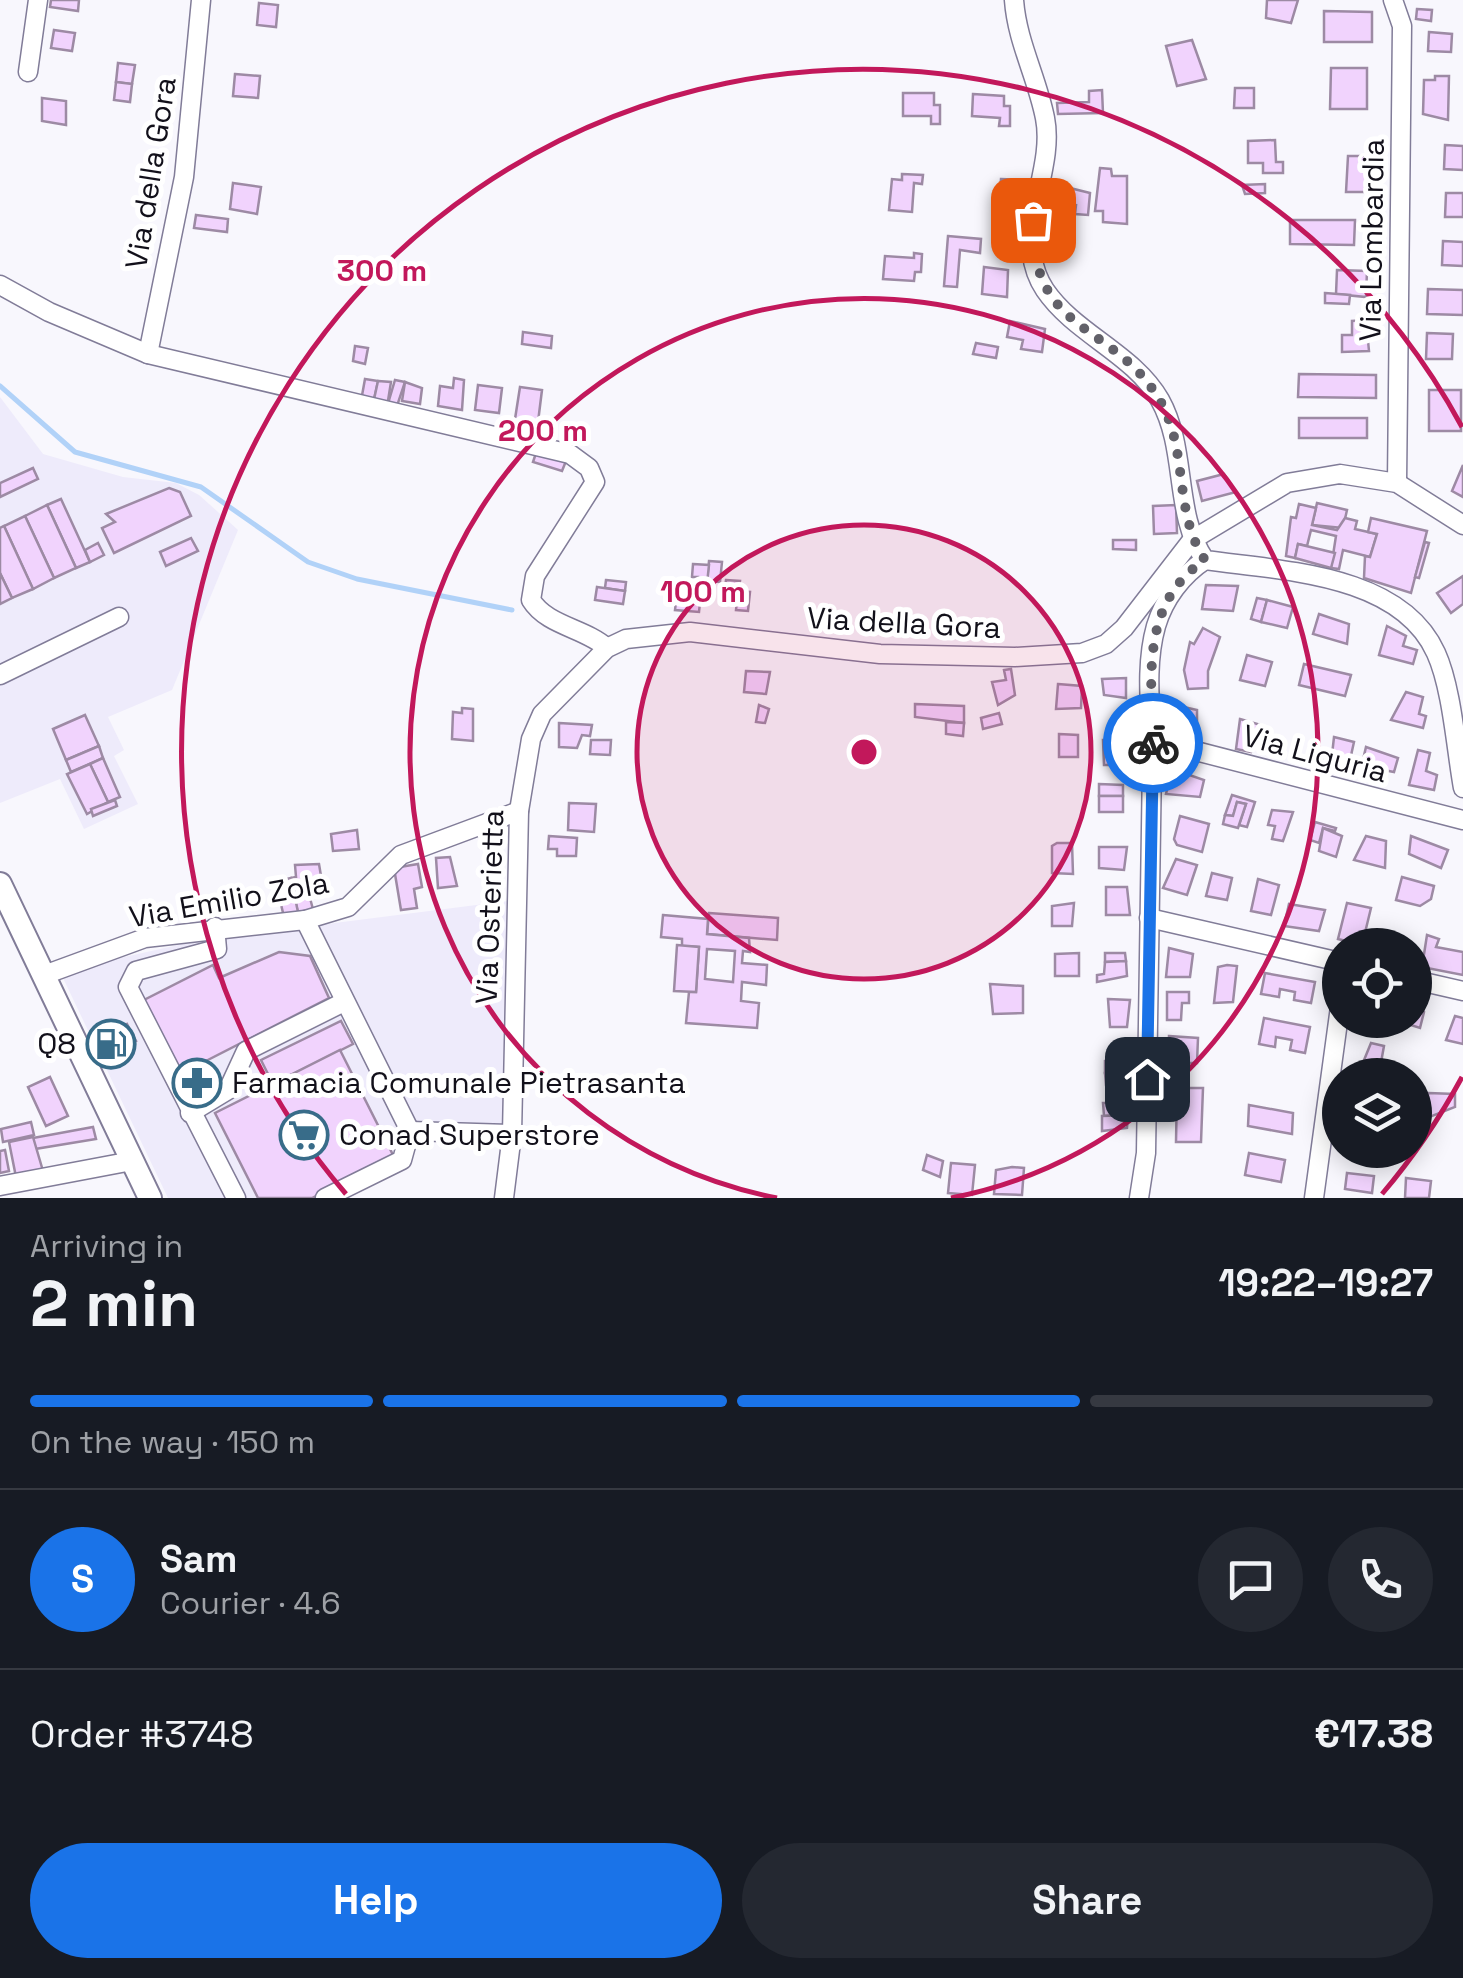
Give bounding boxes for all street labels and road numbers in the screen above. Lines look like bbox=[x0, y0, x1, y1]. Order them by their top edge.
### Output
street label: Via della Gora bbox=[116, 74, 185, 272]
street label: Via Lombardia bbox=[1350, 138, 1393, 342]
street label: Via della Gora bbox=[806, 598, 1002, 647]
street label: Via Liguria bbox=[1239, 716, 1392, 792]
street label: Via Osterietta bbox=[467, 809, 512, 1005]
street label: Via Emilio Zola bbox=[126, 863, 332, 936]

